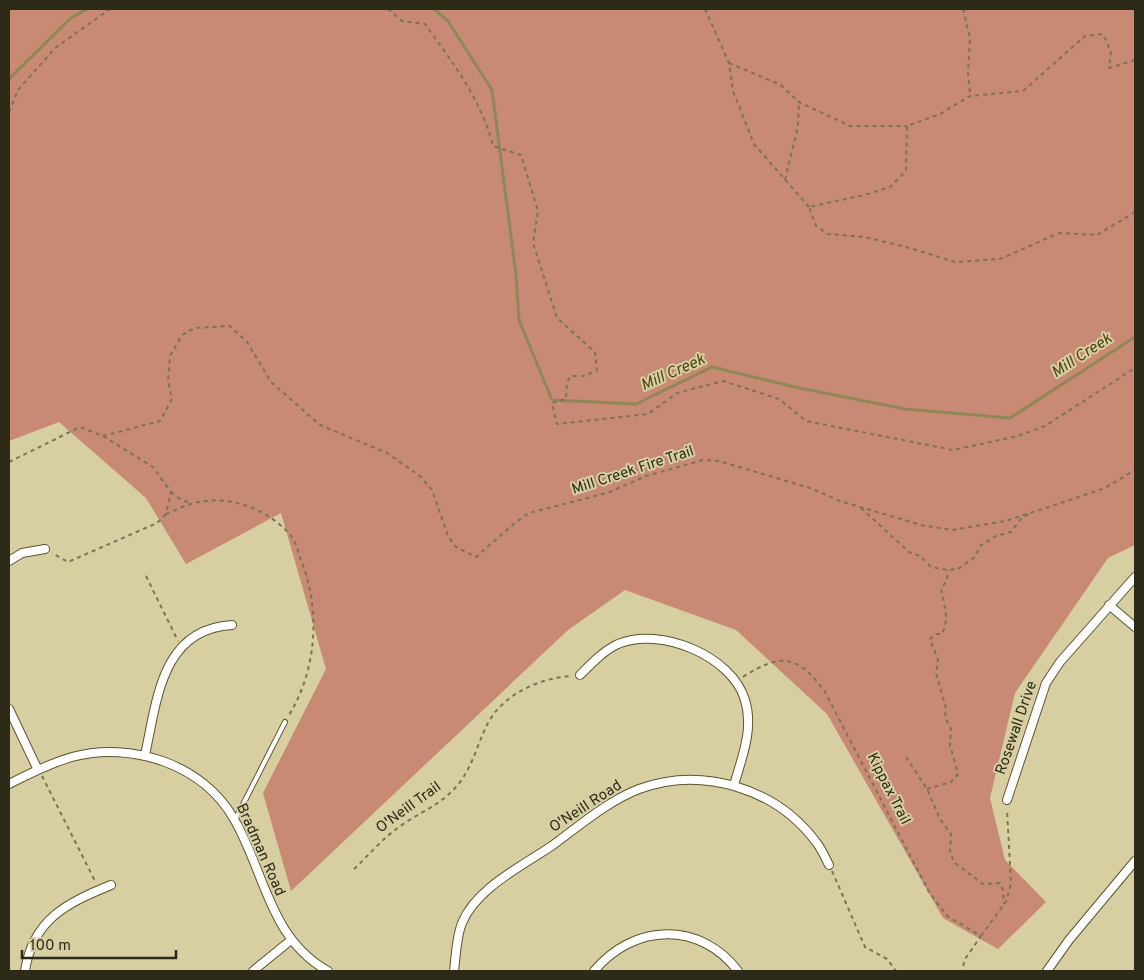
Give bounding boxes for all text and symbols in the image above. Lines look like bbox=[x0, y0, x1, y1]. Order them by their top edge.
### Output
water label: Mill Creek bbox=[1048, 328, 1117, 383]
water label: Mill Creek bbox=[638, 350, 709, 396]
street label: Mill Creek Fire Trail bbox=[569, 442, 697, 500]
street label: Rosewall Drive bbox=[992, 679, 1042, 777]
street label: Kippax Trail bbox=[862, 750, 914, 828]
street label: O'Neill Road bbox=[546, 776, 626, 838]
street label: O'Neill Trail bbox=[373, 778, 445, 838]
street label: Bradman Road bbox=[231, 801, 289, 899]
scale bar bbox=[22, 928, 176, 960]
text: 100 m bbox=[30, 937, 71, 956]

